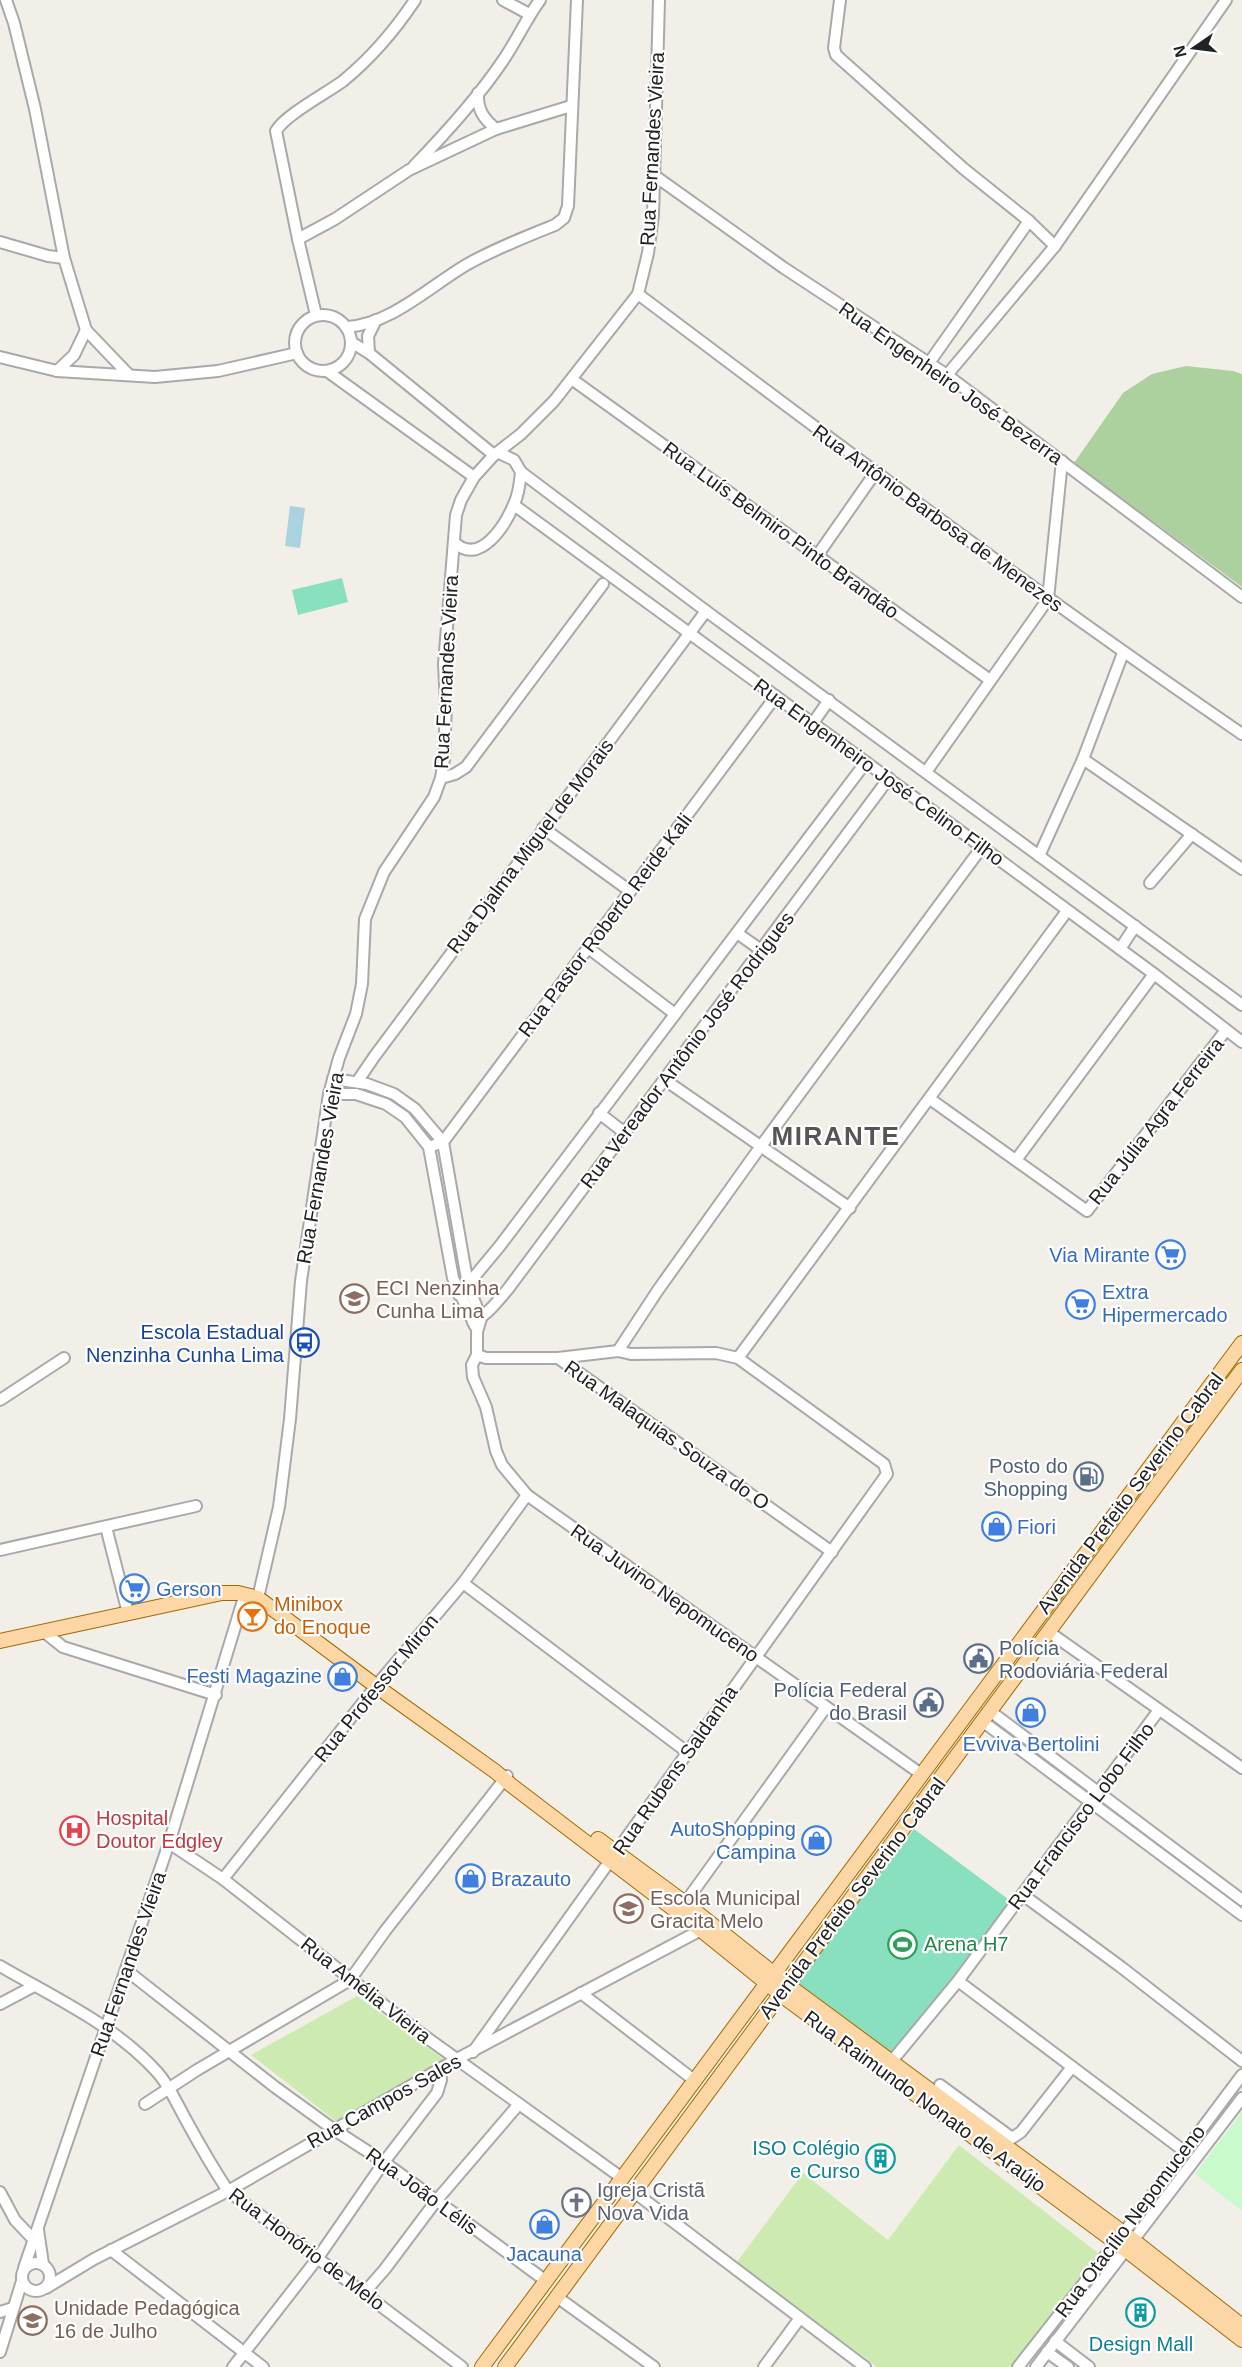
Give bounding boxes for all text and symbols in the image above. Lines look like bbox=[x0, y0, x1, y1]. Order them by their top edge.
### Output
north arrow bbox=[1164, 18, 1224, 78]
text: N bbox=[1170, 44, 1190, 59]
street label: Rua Fernandes Vieira bbox=[636, 51, 668, 247]
street label: Rua Engenheiro José Bezerra bbox=[835, 297, 1068, 469]
street label: Rua Antônio Barbosa de Menezes bbox=[809, 420, 1067, 616]
street label: Rua Luís Belmiro Pinto Brandão bbox=[659, 437, 903, 623]
street label: Rua Fernandes Vieira bbox=[430, 574, 462, 770]
street label: Rua Engenheiro José Celino Filho bbox=[750, 674, 1008, 870]
street label: Rua Djalma Miguel de Morais bbox=[442, 735, 618, 957]
street label: Rua Pastor Roberto Reide Kali bbox=[514, 809, 696, 1041]
street label: Rua Vereador Antônio José Rodrigues bbox=[576, 908, 798, 1192]
street label: Rua Júlia Agra Ferreira bbox=[1084, 1033, 1229, 1209]
street label: Rua Fernandes Vieira bbox=[292, 1070, 348, 1266]
district label: MIRANTE bbox=[772, 1121, 900, 1151]
supermarket icon: Via Mirante bbox=[1155, 1239, 1187, 1271]
place label: Via Mirante bbox=[1049, 1244, 1150, 1266]
place label: ECI Nenzinha Cunha Lima bbox=[376, 1277, 500, 1322]
place label: Extra Hipermercado bbox=[1102, 1281, 1228, 1326]
school or university icon: ECI Nenzinha Cunha Lima bbox=[339, 1283, 371, 1315]
supermarket icon: Extra Hipermercado bbox=[1065, 1288, 1097, 1320]
place label: Escola Estadual Nenzinha Cunha Lima bbox=[86, 1321, 285, 1366]
bus stop icon: Escola Estadual Nenzinha Cunha Lima bbox=[289, 1327, 321, 1359]
street label: Rua Malaquias Souza do O bbox=[561, 1356, 773, 1514]
street label: Avenida Prefeito Severino Cabral bbox=[1032, 1368, 1228, 1618]
place label: Posto do Shopping bbox=[983, 1455, 1068, 1500]
fuel station icon: Posto do Shopping bbox=[1073, 1461, 1105, 1493]
shop icon: Fiori bbox=[980, 1511, 1012, 1543]
place label: Fiori bbox=[1017, 1516, 1056, 1538]
street label: Rua Juvino Nepomuceno bbox=[567, 1520, 763, 1666]
supermarket icon: Gerson bbox=[119, 1573, 151, 1605]
place label: Gerson bbox=[156, 1578, 222, 1600]
place label: Minibox do Enoque bbox=[274, 1593, 371, 1638]
bar icon: Minibox do Enoque bbox=[237, 1600, 269, 1632]
street label: Rua Professor Miron bbox=[310, 1610, 442, 1766]
place label: Polícia Rodoviária Federal bbox=[999, 1637, 1168, 1682]
public building icon: Polícia Rodoviária Federal bbox=[962, 1643, 994, 1675]
shop icon: Festi Magazine bbox=[327, 1660, 359, 1692]
place label: Festi Magazine bbox=[186, 1665, 322, 1687]
place label: Polícia Federal do Brasil bbox=[774, 1679, 907, 1724]
street label: Rua Rubens Saldanha bbox=[608, 1681, 742, 1859]
public building icon: Polícia Federal do Brasil bbox=[912, 1686, 944, 1718]
shop icon: Evviva Bertolini bbox=[1015, 1697, 1047, 1729]
street label: Rua Francisco Lobo Filho bbox=[1004, 1718, 1158, 1914]
place label: Evviva Bertolini bbox=[963, 1733, 1099, 1755]
street label: Avenida Prefeito Severino Cabral bbox=[754, 1773, 950, 2023]
place label: Hospital Doutor Edgley bbox=[96, 1807, 223, 1852]
hospital icon: Hospital Doutor Edgley bbox=[59, 1814, 91, 1846]
place label: AutoShopping Campina bbox=[670, 1818, 797, 1863]
shop icon: AutoShopping Campina bbox=[801, 1825, 833, 1857]
shop icon: Brazauto bbox=[454, 1863, 486, 1895]
street label: Rua Fernandes Vieira bbox=[86, 1868, 170, 2059]
place label: Brazauto bbox=[491, 1868, 571, 1890]
place label: Escola Municipal Gracita Melo bbox=[650, 1887, 800, 1932]
school or university icon: Escola Municipal Gracita Melo bbox=[613, 1893, 645, 1925]
sports icon: Arena H7 bbox=[887, 1928, 919, 1960]
street label: Rua Amélia Vieira bbox=[297, 1933, 436, 2048]
place label: Arena H7 bbox=[924, 1933, 1009, 1955]
street label: Rua Raimundo Nonato de Araújo bbox=[800, 2006, 1050, 2196]
street label: Rua Campos Sales bbox=[303, 2050, 465, 2152]
street label: Rua Otacílio Nepomuceno bbox=[1051, 2121, 1209, 2321]
place label: ISO Colégio e Curso bbox=[752, 2137, 860, 2182]
street label: Rua João Lélis bbox=[362, 2143, 482, 2239]
building icon: ISO Colégio e Curso bbox=[865, 2143, 897, 2175]
place label: Igreja Cristã Nova Vida bbox=[597, 2179, 706, 2224]
street label: Rua Honório de Melo bbox=[225, 2183, 389, 2315]
church icon: Igreja Cristã Nova Vida bbox=[560, 2186, 592, 2218]
shop icon: Jacauna bbox=[528, 2208, 560, 2240]
place label: Jacauna bbox=[506, 2243, 583, 2265]
place label: Unidade Pedagógica 16 de Julho bbox=[54, 2297, 241, 2342]
building icon: Design Mall bbox=[1125, 2297, 1157, 2329]
school or university icon: Unidade Pedagógica 16 de Julho bbox=[17, 2304, 49, 2336]
place label: Design Mall bbox=[1089, 2333, 1193, 2355]

